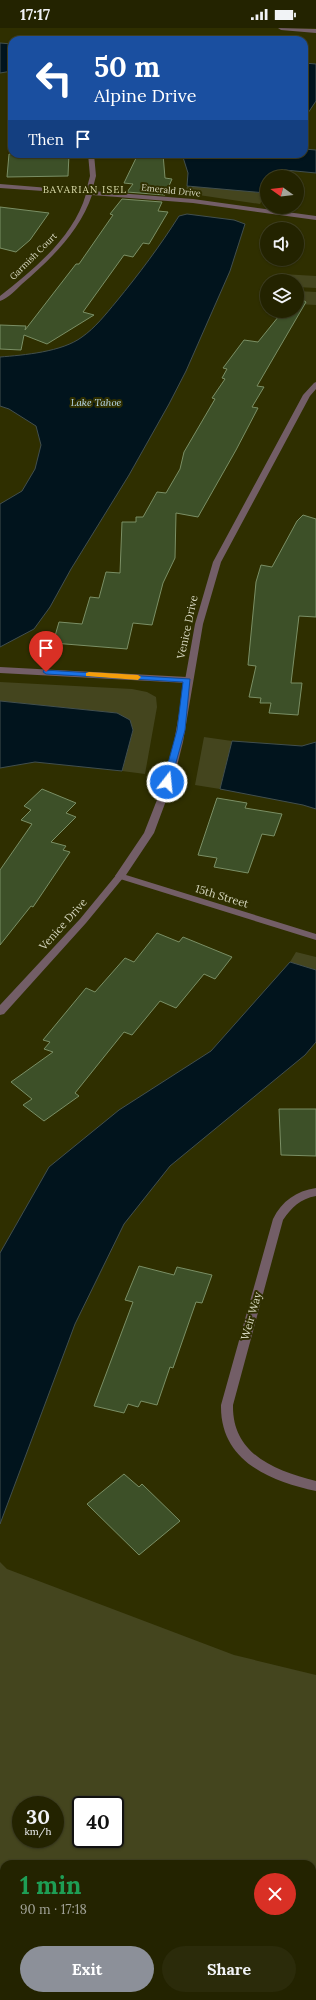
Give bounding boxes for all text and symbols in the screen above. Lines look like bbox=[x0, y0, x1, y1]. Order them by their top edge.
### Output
text: 17:17 bbox=[20, 5, 50, 24]
text: 50 m bbox=[94, 49, 160, 85]
icon: left bbox=[28, 52, 80, 104]
text: Alpine Drive bbox=[94, 84, 196, 107]
icon: arrive bbox=[72, 128, 94, 150]
text: Then bbox=[28, 130, 64, 149]
north arrow bbox=[260, 170, 304, 214]
map controls bbox=[260, 170, 304, 318]
street label: Emerald Drive bbox=[141, 181, 201, 199]
district label: BAVARIAN ISEL bbox=[43, 183, 127, 196]
button: sound bbox=[260, 222, 304, 266]
street label: Garmish Court bbox=[7, 230, 59, 282]
button: layers bbox=[260, 274, 304, 318]
water label: Lake Tahoe bbox=[71, 396, 122, 409]
street label: Venice Drive bbox=[173, 594, 201, 661]
pin bbox=[29, 631, 63, 672]
icon: arrive bbox=[35, 637, 57, 659]
position arrow bbox=[146, 761, 188, 803]
street label: 15th Street bbox=[194, 881, 251, 911]
street label: Venice Drive bbox=[35, 895, 90, 953]
street label: Weir Way bbox=[238, 1290, 265, 1342]
speed limit sign: 40 bbox=[72, 1796, 124, 1848]
text: 30 bbox=[26, 1804, 50, 1829]
text: km/h bbox=[24, 1825, 52, 1838]
text: 1 min bbox=[20, 1870, 81, 1901]
button: close bbox=[254, 1873, 296, 1915]
text: 90 m · 17:18 bbox=[20, 1901, 87, 1918]
button: Exit bbox=[20, 1946, 154, 1992]
button: Share bbox=[162, 1946, 296, 1992]

